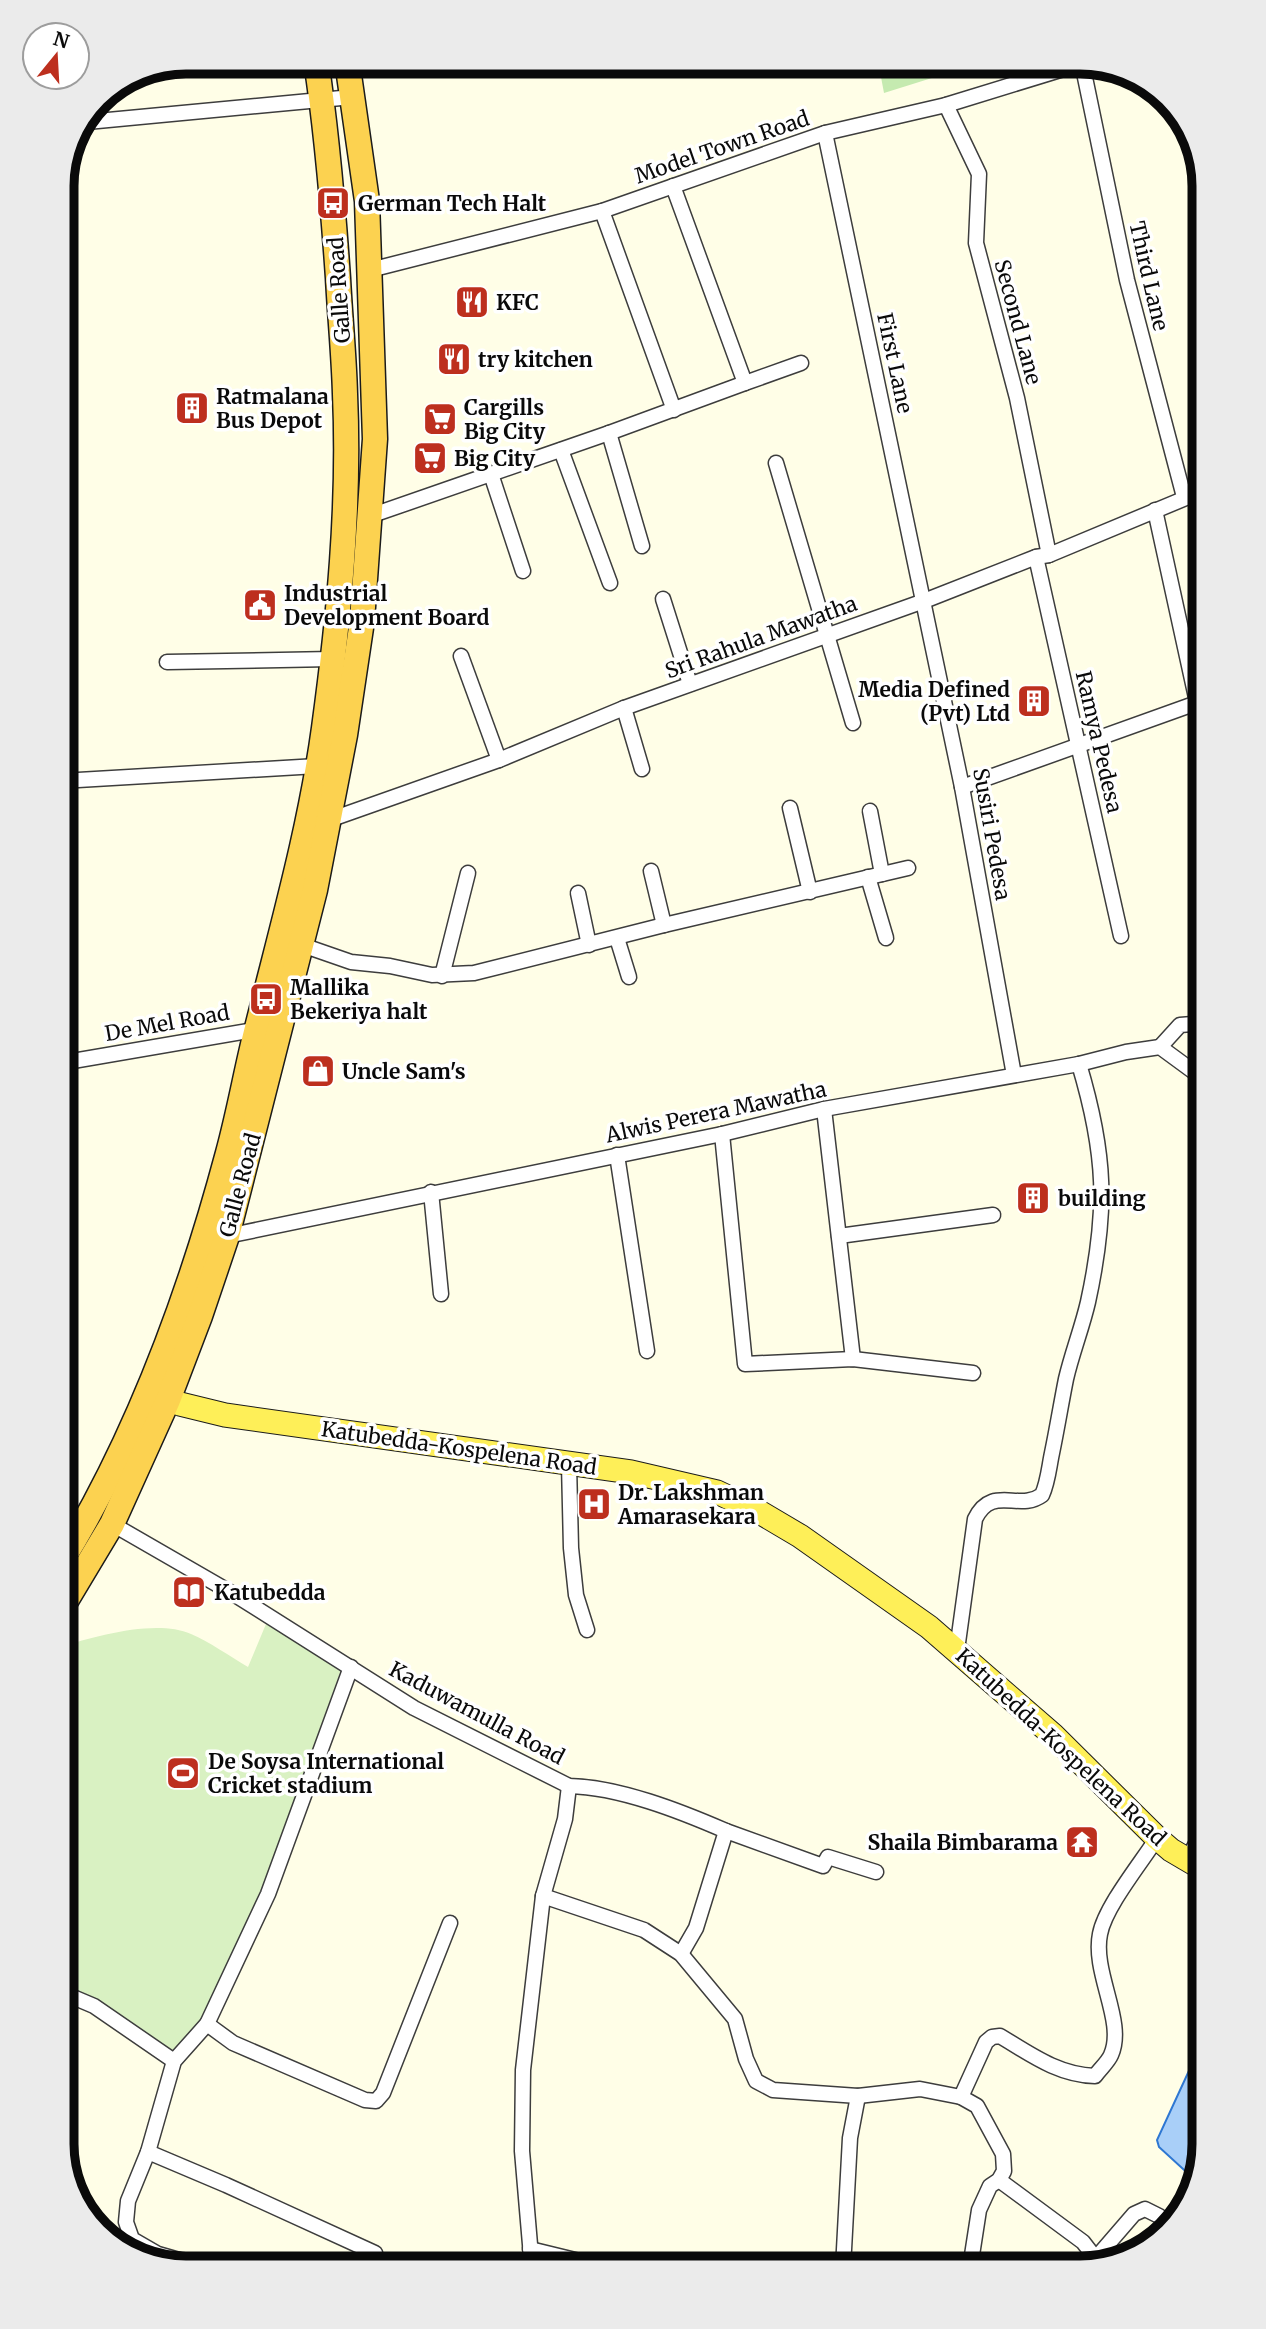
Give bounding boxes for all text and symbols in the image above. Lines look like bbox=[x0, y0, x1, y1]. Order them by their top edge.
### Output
north arrow bbox=[21, 21, 91, 91]
text: N bbox=[50, 26, 72, 54]
street label: Model Town Road bbox=[631, 104, 813, 190]
bus stop icon: German Tech Halt bbox=[314, 184, 352, 222]
place label: German Tech Halt bbox=[358, 190, 547, 217]
street label: Third Lane bbox=[1123, 219, 1175, 333]
street label: Galle Road bbox=[322, 236, 356, 344]
street label: Second Lane bbox=[988, 257, 1048, 387]
restaurant icon: KFC bbox=[453, 283, 491, 321]
place label: KFC bbox=[496, 289, 539, 316]
street label: First Lane bbox=[871, 310, 919, 416]
restaurant icon: try kitchen bbox=[435, 340, 473, 378]
place label: try kitchen bbox=[478, 346, 593, 373]
place label: Ratmalana Bus Depot bbox=[216, 383, 329, 434]
building icon: Ratmalana Bus Depot bbox=[173, 389, 211, 427]
place label: Cargills Big City bbox=[464, 394, 546, 445]
supermarket icon: Cargills Big City bbox=[421, 400, 459, 438]
supermarket icon: Big City bbox=[411, 439, 449, 477]
place label: Big City bbox=[454, 445, 536, 472]
place label: Industrial Development Board bbox=[284, 580, 489, 631]
public building icon: Industrial Development Board bbox=[241, 586, 279, 624]
street label: Sri Rahula Mawatha bbox=[661, 590, 861, 684]
street label: Ramya Pedesa bbox=[1070, 668, 1128, 816]
place label: Media Defined (Pvt) Ltd bbox=[858, 676, 1010, 727]
building icon: Media Defined (Pvt) Ltd bbox=[1015, 682, 1053, 720]
street label: Susiri Pedesa bbox=[967, 766, 1017, 902]
place label: Mallika Bekeriya halt bbox=[290, 974, 428, 1025]
bus stop icon: Mallika Bekeriya halt bbox=[247, 980, 285, 1018]
street label: De Mel Road bbox=[103, 999, 232, 1047]
shop icon: Uncle Sam's bbox=[299, 1052, 337, 1090]
place label: Uncle Sam's bbox=[342, 1058, 466, 1085]
street label: Alwis Perera Mawatha bbox=[602, 1075, 829, 1149]
street label: Galle Road bbox=[213, 1130, 267, 1240]
building icon: building bbox=[1014, 1179, 1052, 1217]
place label: building bbox=[1058, 1185, 1146, 1212]
street label: Katubedda-Kospelena Road bbox=[320, 1415, 599, 1481]
place label: Dr. Lakshman Amarasekara bbox=[617, 1479, 764, 1530]
hospital icon: Dr. Lakshman Amarasekara bbox=[575, 1485, 613, 1523]
library icon: Katubedda bbox=[170, 1573, 208, 1611]
place label: Katubedda bbox=[214, 1579, 326, 1606]
street label: Katubedda-Kospelena Road bbox=[950, 1642, 1172, 1852]
street label: Kaduwamulla Road bbox=[385, 1655, 570, 1771]
place label: De Soysa International Cricket stadium bbox=[208, 1748, 444, 1799]
sports icon: De Soysa International Cricket stadium bbox=[164, 1754, 202, 1792]
temple icon: Shaila Bimbarama bbox=[1063, 1823, 1101, 1861]
place label: Shaila Bimbarama bbox=[868, 1829, 1058, 1856]

